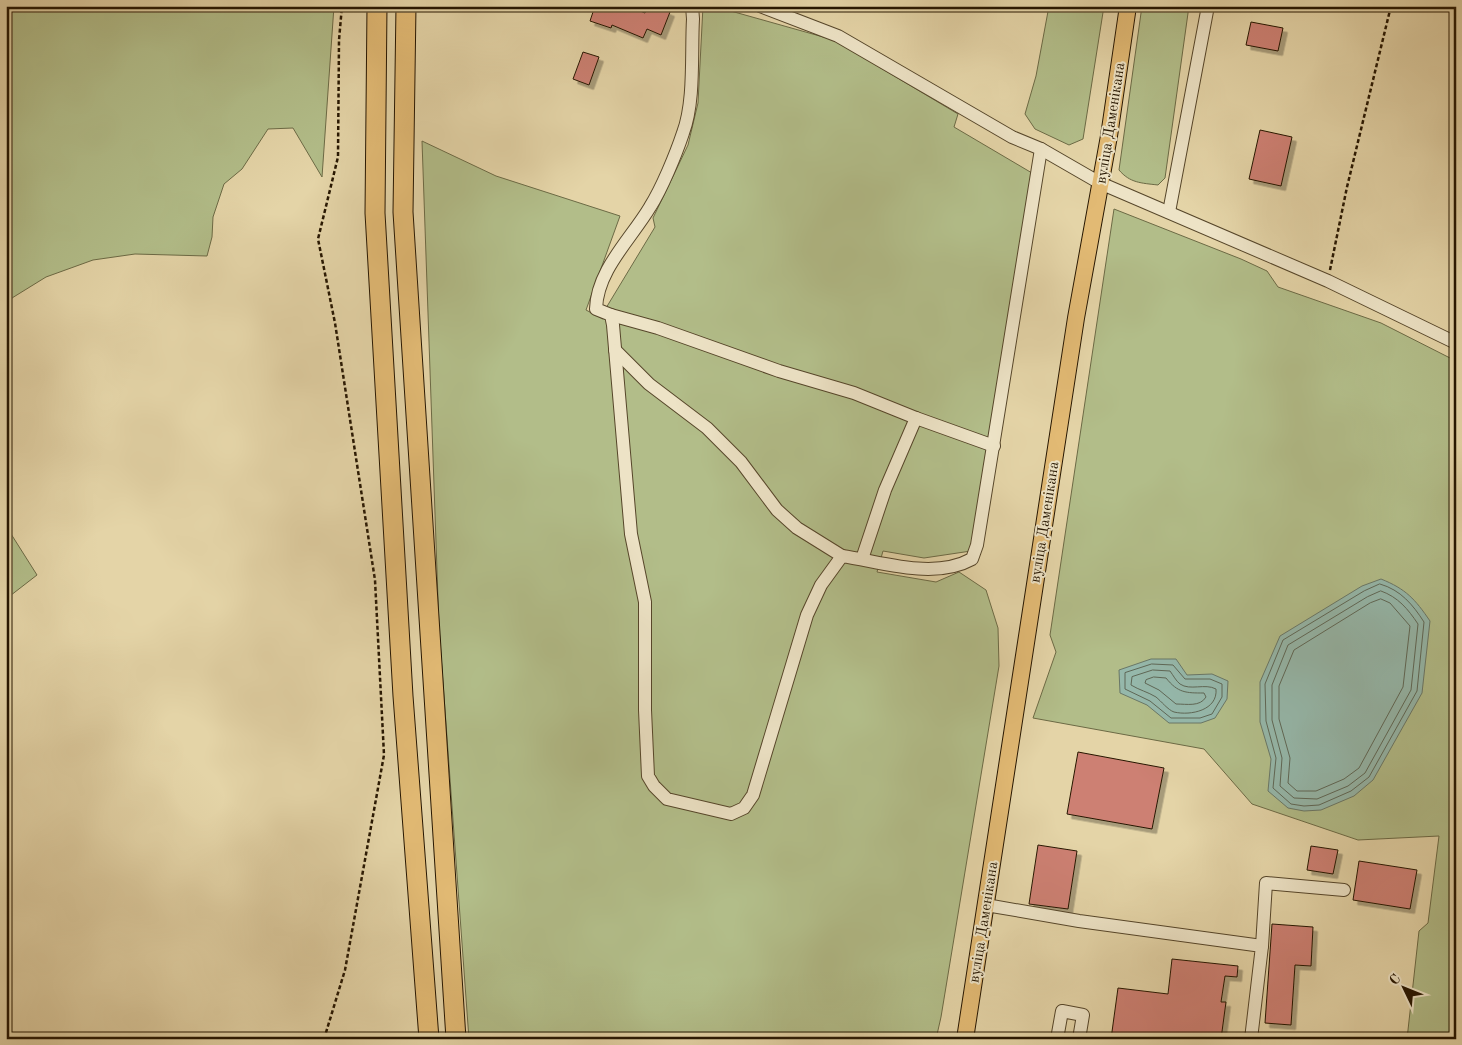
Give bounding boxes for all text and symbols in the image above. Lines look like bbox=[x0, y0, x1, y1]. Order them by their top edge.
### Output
street label: вуліца Даменікана bbox=[1094, 61, 1129, 185]
street label: вуліца Даменікана bbox=[1028, 460, 1063, 584]
street label: вуліца Даменікана bbox=[967, 860, 1002, 984]
north arrow bbox=[1380, 962, 1430, 1012]
text: С bbox=[1387, 972, 1403, 988]

